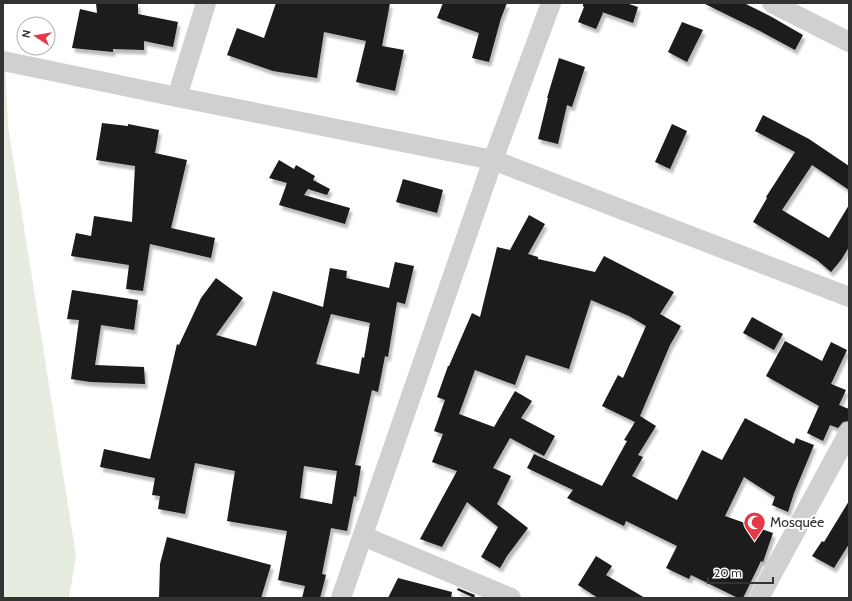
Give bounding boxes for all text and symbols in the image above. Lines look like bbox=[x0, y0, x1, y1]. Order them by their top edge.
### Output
north arrow bbox=[16, 16, 56, 56]
text: N bbox=[19, 29, 34, 39]
mosque icon: Mosquée bbox=[741, 509, 767, 542]
place label: Mosquée bbox=[770, 513, 824, 531]
scale bar bbox=[708, 559, 773, 585]
text: 20 m bbox=[714, 565, 742, 580]

